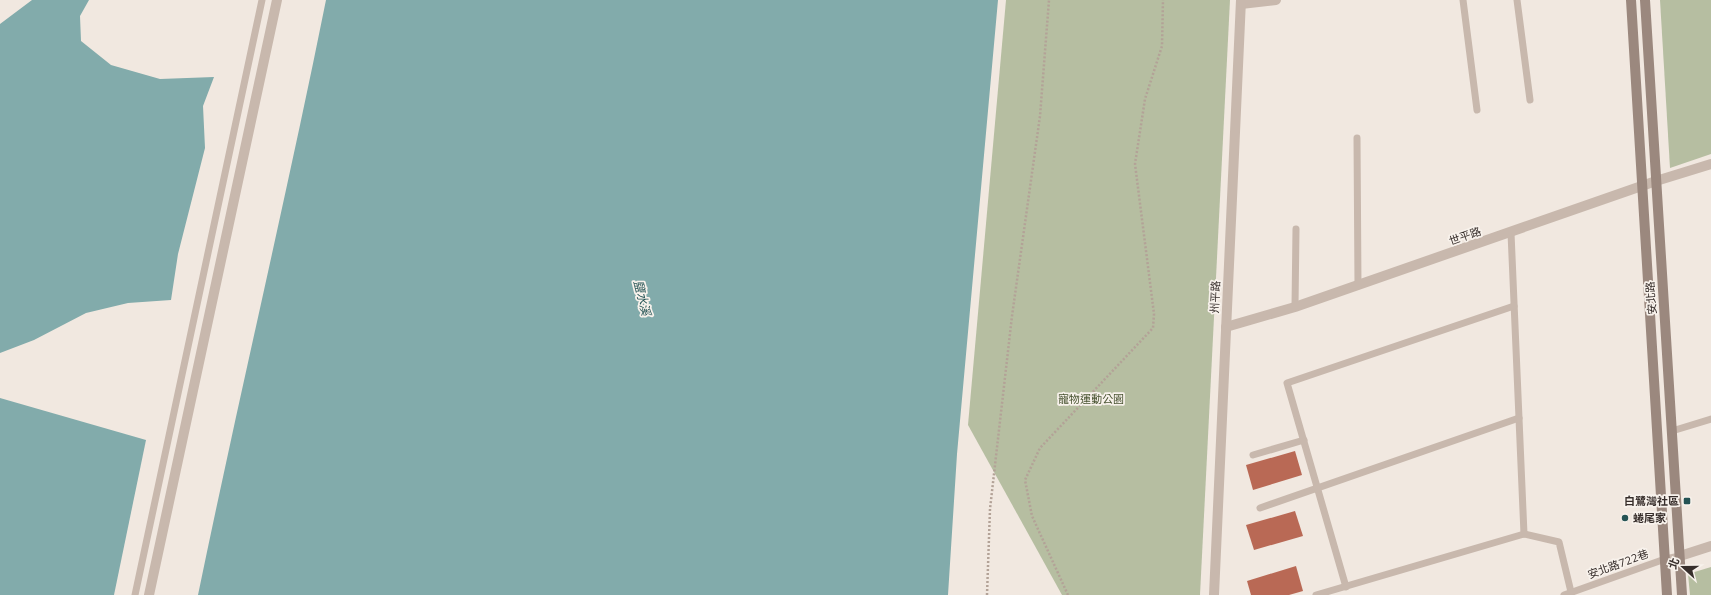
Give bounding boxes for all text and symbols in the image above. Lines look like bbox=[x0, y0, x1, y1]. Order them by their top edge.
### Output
street label: 世平路 bbox=[1447, 224, 1483, 249]
water label: 鹽水溪 bbox=[630, 279, 655, 319]
street label: 州平路 bbox=[1207, 280, 1224, 314]
street label: 安北路 bbox=[1643, 281, 1660, 315]
park label: 寵物運動公園 bbox=[1058, 392, 1124, 407]
place label: 白鷺灣社區 bbox=[1624, 494, 1679, 509]
marker: 白鷺灣社區 bbox=[1682, 496, 1692, 506]
place label: 蜷尾家 bbox=[1633, 511, 1666, 526]
marker: 蜷尾家 bbox=[1620, 513, 1630, 523]
street label: 安北路722巷 bbox=[1586, 547, 1651, 582]
north arrow bbox=[1663, 547, 1703, 587]
text: 北 bbox=[1665, 556, 1683, 571]

